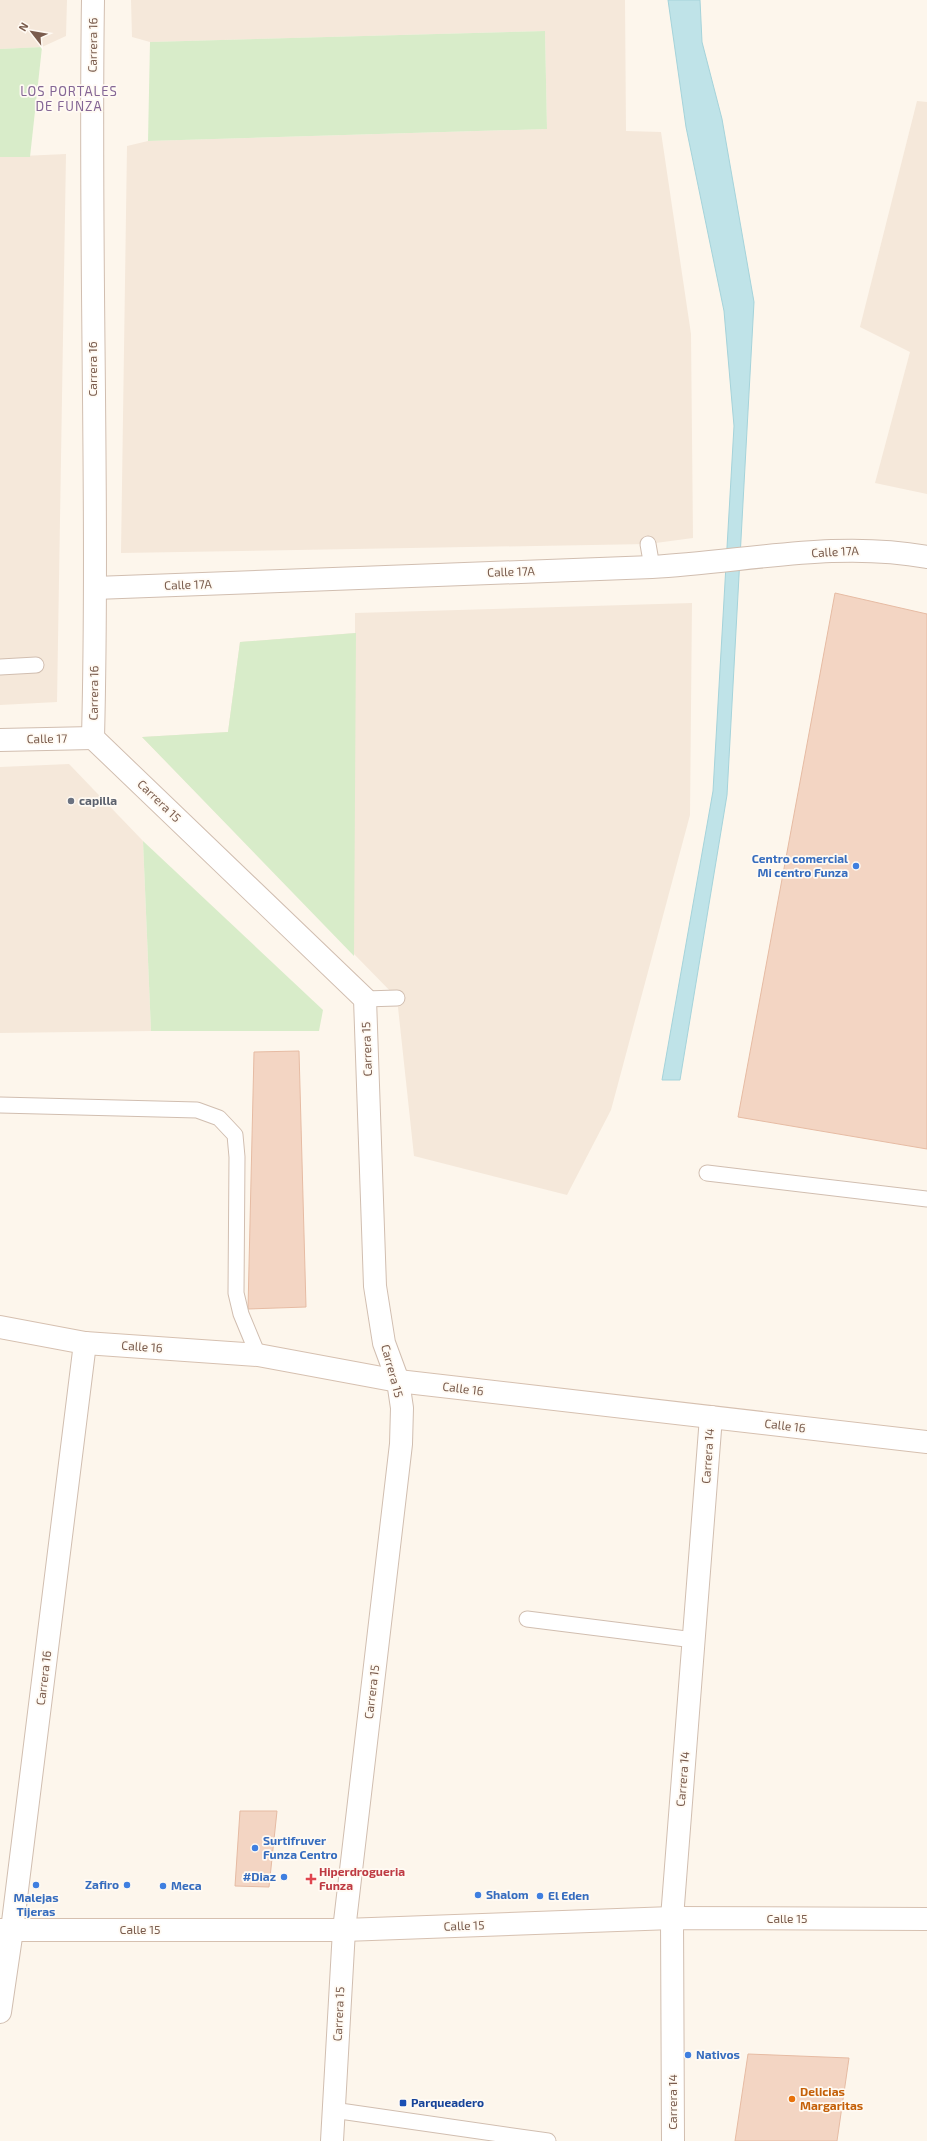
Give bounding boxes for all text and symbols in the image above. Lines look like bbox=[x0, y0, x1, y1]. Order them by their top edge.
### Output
north arrow bbox=[12, 12, 52, 52]
street label: Carrera 16 bbox=[85, 17, 99, 73]
text: N bbox=[15, 20, 31, 33]
district label: LOS PORTALES DE FUNZA bbox=[20, 83, 118, 114]
street label: Carrera 16 bbox=[85, 341, 99, 397]
street label: Calle 17A bbox=[811, 543, 860, 559]
street label: Calle 17A bbox=[487, 563, 536, 579]
street label: Calle 17A bbox=[164, 576, 213, 592]
street label: Carrera 16 bbox=[86, 665, 100, 721]
street label: Calle 17 bbox=[27, 731, 67, 745]
street label: Carrera 15 bbox=[135, 776, 184, 824]
place label: capilla bbox=[79, 793, 117, 807]
marker: capilla bbox=[66, 796, 76, 806]
place label: Centro comercial Mi centro Funza bbox=[752, 851, 848, 879]
marker: Centro comercial Mi centro Funza bbox=[851, 861, 861, 871]
street label: Carrera 15 bbox=[358, 1021, 374, 1077]
street label: Calle 16 bbox=[121, 1338, 163, 1354]
street label: Carrera 15 bbox=[379, 1343, 407, 1399]
street label: Calle 16 bbox=[442, 1379, 485, 1397]
street label: Calle 16 bbox=[764, 1416, 807, 1434]
street label: Carrera 14 bbox=[698, 1428, 716, 1484]
street label: Carrera 16 bbox=[33, 1650, 53, 1706]
street label: Carrera 15 bbox=[361, 1664, 381, 1720]
street label: Carrera 14 bbox=[673, 1751, 691, 1807]
place label: Surtifruver Funza Centro bbox=[263, 1833, 338, 1861]
marker: Surtifruver Funza Centro bbox=[250, 1843, 260, 1853]
place label: Hiperdrogueria Funza bbox=[319, 1864, 405, 1892]
place label: #Diaz bbox=[243, 1869, 276, 1883]
marker: #Diaz bbox=[279, 1872, 289, 1882]
marker: Hiperdrogueria Funza bbox=[306, 1874, 316, 1884]
place label: Zafiro bbox=[85, 1877, 119, 1891]
place label: Meca bbox=[171, 1878, 202, 1892]
marker: Malejas Tijeras bbox=[31, 1880, 41, 1890]
marker: Zafiro bbox=[122, 1880, 132, 1890]
marker: Meca bbox=[158, 1881, 168, 1891]
place label: Shalom bbox=[486, 1887, 529, 1901]
place label: El Eden bbox=[548, 1888, 589, 1902]
place label: Malejas Tijeras bbox=[13, 1890, 59, 1919]
marker: Shalom bbox=[473, 1890, 483, 1900]
marker: El Eden bbox=[535, 1891, 545, 1901]
street label: Calle 15 bbox=[767, 1911, 807, 1925]
street label: Calle 15 bbox=[443, 1917, 485, 1933]
street label: Calle 15 bbox=[120, 1922, 160, 1936]
street label: Carrera 15 bbox=[330, 1986, 346, 2042]
place label: Nativos bbox=[696, 2047, 740, 2061]
marker: Nativos bbox=[683, 2050, 693, 2060]
street label: Carrera 14 bbox=[665, 2074, 679, 2130]
place label: Delicias Margaritas bbox=[800, 2084, 863, 2112]
marker: Delicias Margaritas bbox=[787, 2094, 797, 2104]
place label: Parqueadero bbox=[411, 2095, 484, 2109]
marker: Parqueadero bbox=[398, 2098, 408, 2108]

